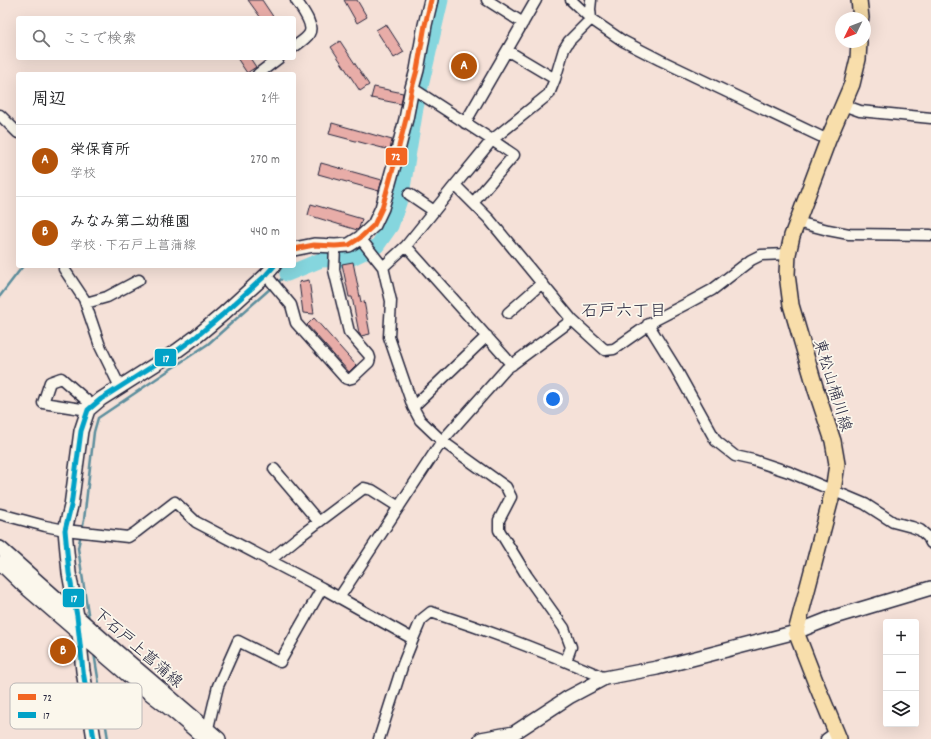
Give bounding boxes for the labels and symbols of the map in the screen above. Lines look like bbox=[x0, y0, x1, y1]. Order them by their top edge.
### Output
north arrow bbox=[835, 12, 871, 48]
pin: A bbox=[451, 51, 477, 81]
line badge: 72 bbox=[385, 147, 408, 166]
text: 72 bbox=[391, 150, 401, 166]
district label: 石戸六丁目 bbox=[582, 301, 667, 325]
street label: 東松山桶川線 bbox=[807, 336, 857, 435]
line badge: 17 bbox=[154, 348, 177, 367]
text: 17 bbox=[163, 352, 170, 368]
your location bbox=[543, 389, 563, 409]
line badge: 17 bbox=[62, 588, 85, 608]
text: 17 bbox=[71, 592, 78, 608]
street label: 下石戸上菖蒲線 bbox=[88, 603, 187, 694]
pin: B bbox=[50, 636, 76, 666]
legend bbox=[10, 683, 142, 729]
text: 72 bbox=[43, 691, 52, 707]
text: 17 bbox=[43, 709, 50, 725]

